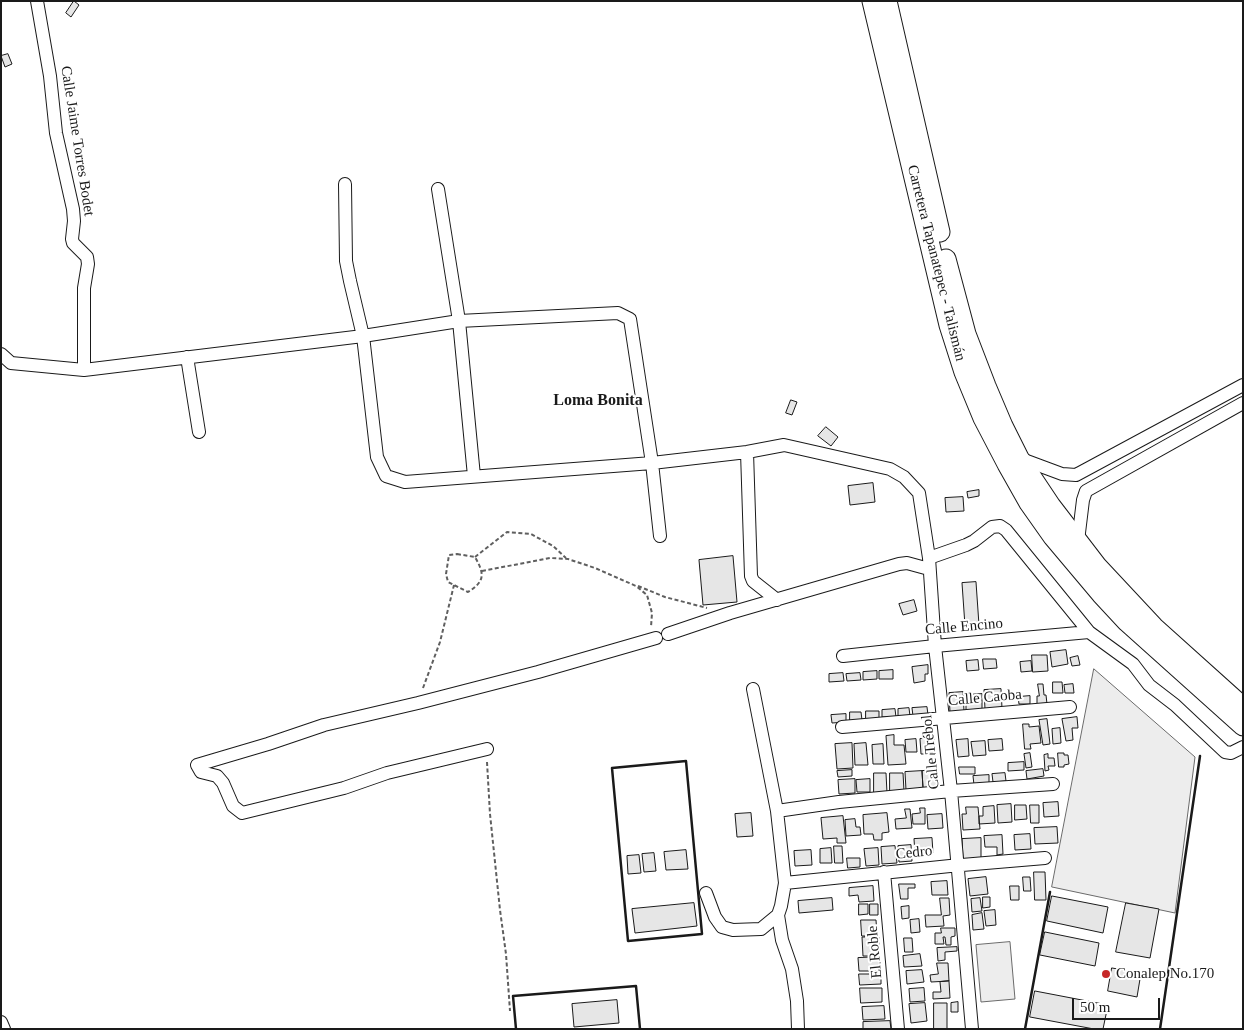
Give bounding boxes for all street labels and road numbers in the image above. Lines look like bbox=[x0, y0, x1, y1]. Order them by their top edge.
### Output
street label: Calle Jaime Torres Bodet bbox=[56, 65, 98, 217]
street label: Carretera Tapanatepec - Talismán bbox=[903, 163, 969, 363]
street label: Calle Encino bbox=[924, 615, 1004, 639]
street label: Calle Caoba bbox=[947, 686, 1023, 710]
street label: Calle Trébol bbox=[918, 714, 944, 790]
street label: Cedro bbox=[895, 842, 933, 864]
street label: El Roble bbox=[864, 925, 886, 979]

